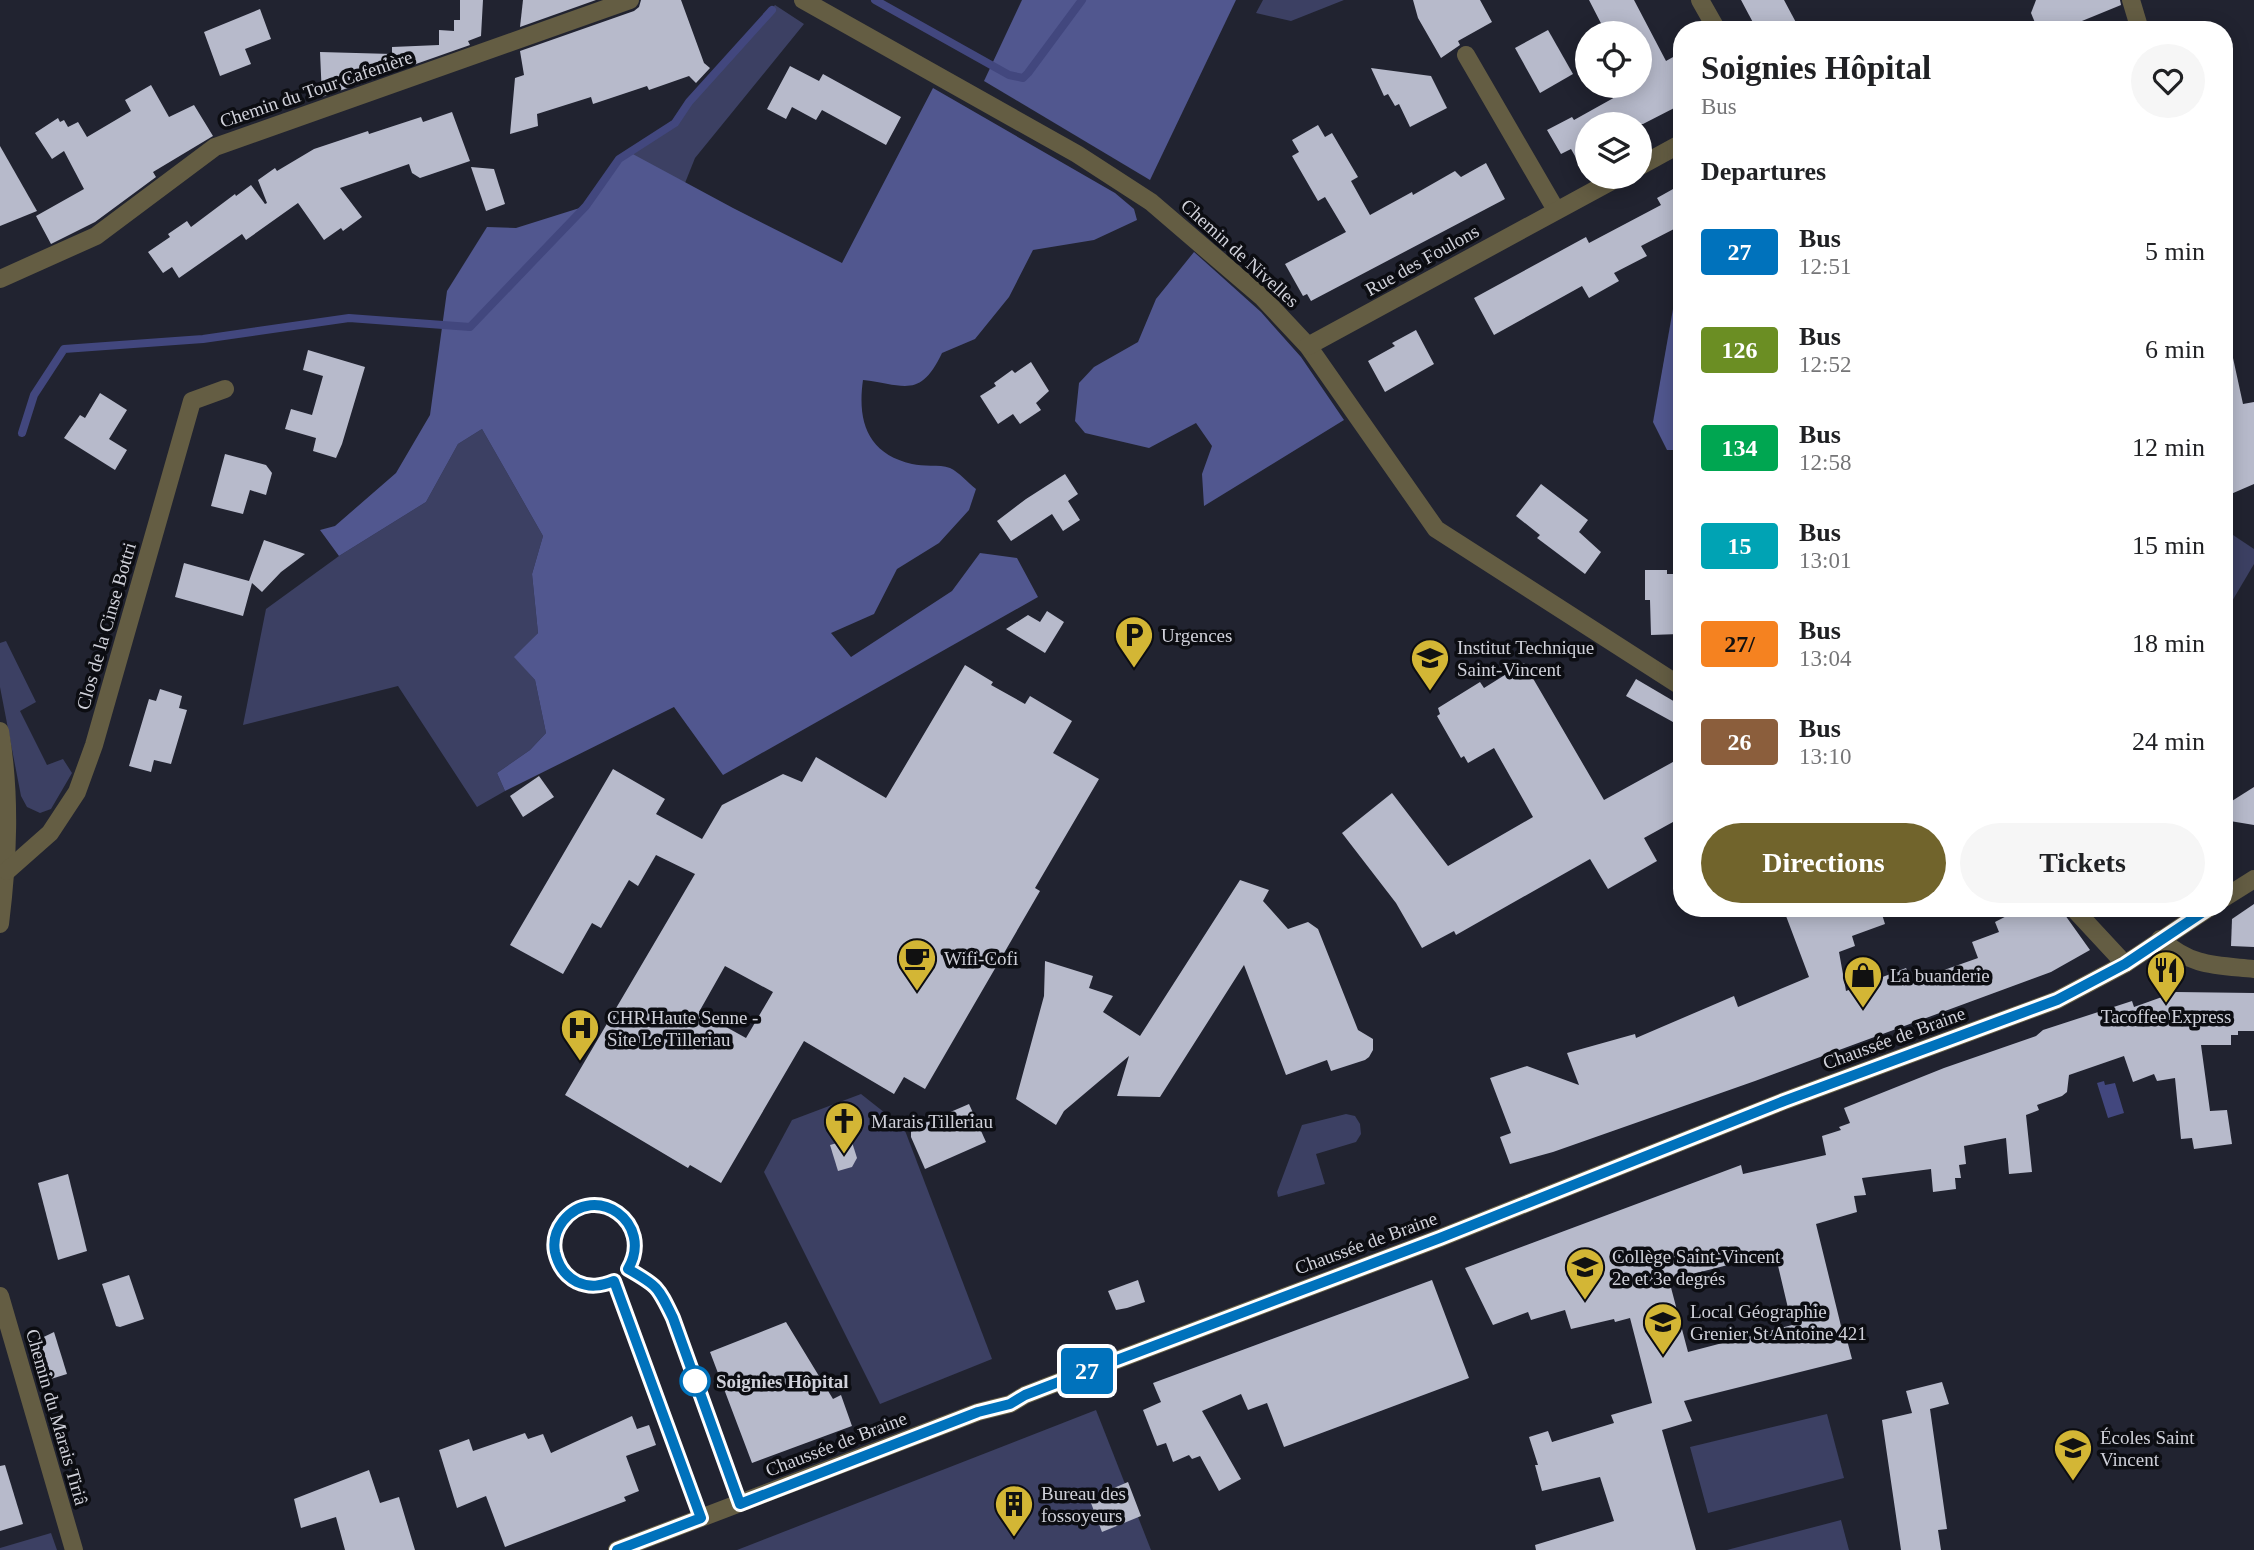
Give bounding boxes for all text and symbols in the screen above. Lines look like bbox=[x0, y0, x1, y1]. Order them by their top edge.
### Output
map controls bbox=[1575, 21, 1652, 189]
button: locate bbox=[1575, 21, 1652, 98]
button: heart bbox=[2131, 44, 2205, 118]
street label: Chemin du Tour Cafenière bbox=[217, 46, 415, 132]
text: Soignies Hôpital bbox=[1701, 50, 1931, 86]
text: Bus bbox=[1701, 94, 1737, 119]
button: layers bbox=[1575, 112, 1652, 189]
text: Departures bbox=[1701, 157, 1826, 186]
street label: Chemin de Nivelles bbox=[1177, 195, 1303, 311]
street label: Rue des Foulons bbox=[1362, 220, 1482, 300]
text: Bus bbox=[1799, 224, 1841, 253]
text: 5 min bbox=[2145, 237, 2205, 266]
text: 27 bbox=[1728, 239, 1752, 265]
text: 12:51 bbox=[1799, 254, 1851, 279]
text: Bus bbox=[1799, 322, 1841, 351]
text: 6 min bbox=[2145, 335, 2205, 364]
text: 126 bbox=[1722, 337, 1758, 363]
text: 12:52 bbox=[1799, 352, 1851, 377]
text: Bus bbox=[1799, 420, 1841, 449]
text: 12 min bbox=[2132, 433, 2205, 462]
text: 134 bbox=[1722, 435, 1758, 461]
text: 12:58 bbox=[1799, 450, 1851, 475]
text: Bus bbox=[1799, 518, 1841, 547]
text: 15 min bbox=[2132, 531, 2205, 560]
text: 15 bbox=[1728, 533, 1752, 559]
street label: Clos de la Cinse Bottri bbox=[72, 540, 140, 712]
text: 13:01 bbox=[1799, 548, 1851, 573]
parking icon: Urgences bbox=[1113, 614, 1155, 669]
text: Bus bbox=[1799, 616, 1841, 645]
place label: Urgences bbox=[1161, 625, 1232, 646]
text: 18 min bbox=[2132, 629, 2205, 658]
text: 27/ bbox=[1724, 631, 1755, 657]
school or university icon: Institut Technique Saint-Vincent bbox=[1409, 637, 1451, 692]
place label: Institut Technique Saint-Vincent bbox=[1457, 637, 1594, 680]
text: 13:04 bbox=[1799, 646, 1851, 671]
text: Bus bbox=[1799, 714, 1841, 743]
text: 24 min bbox=[2132, 727, 2205, 756]
text: 26 bbox=[1728, 729, 1752, 755]
text: 13:10 bbox=[1799, 744, 1851, 769]
button: Directions bbox=[1701, 823, 1946, 903]
button: Tickets bbox=[1960, 823, 2205, 903]
cafe icon: Wifi-Cofi bbox=[896, 937, 938, 992]
place label: Wifi-Cofi bbox=[944, 948, 1018, 969]
restaurant icon: Tacoffee Express bbox=[2145, 949, 2187, 1004]
shop icon: La buanderie bbox=[1842, 954, 1884, 1009]
place label: La buanderie bbox=[1890, 965, 1990, 986]
street label: Chaussée de Braine bbox=[1820, 1003, 1968, 1073]
place label: Tacoffee Express bbox=[2101, 1006, 2231, 1027]
hospital icon: CHR Haute Senne - Site Le Tilleriau bbox=[559, 1007, 601, 1062]
place label: CHR Haute Senne - Site Le Tilleriau bbox=[607, 1007, 758, 1050]
church icon: Marais Tilleriau bbox=[823, 1100, 865, 1155]
place label: Marais Tilleriau bbox=[871, 1111, 993, 1132]
street label: Chaussée de Braine bbox=[1292, 1208, 1440, 1278]
school or university icon: Collège Saint-Vincent 2e et 3e degrés bbox=[1564, 1246, 1606, 1301]
place label: Collège Saint-Vincent 2e et 3e degrés bbox=[1612, 1246, 1781, 1289]
school or university icon: Local Géographie Grenier St Antoine 421 bbox=[1642, 1301, 1684, 1356]
place label: Local Géographie Grenier St Antoine 421 bbox=[1690, 1301, 1867, 1344]
street label: Chemin du Marais Tiriâ bbox=[22, 1327, 92, 1508]
line badge: 27 bbox=[1056, 1348, 1118, 1394]
text: 27 bbox=[1075, 1358, 1099, 1384]
marker: Soignies Hôpital bbox=[680, 1366, 710, 1396]
place label: Soignies Hôpital bbox=[716, 1371, 849, 1392]
street label: Chaussée de Braine bbox=[762, 1407, 910, 1481]
school or university icon: Écoles Saint Vincent bbox=[2052, 1427, 2094, 1482]
place label: Écoles Saint Vincent bbox=[2100, 1427, 2195, 1470]
building icon: Bureau des fossoyeurs bbox=[993, 1483, 1035, 1538]
place label: Bureau des fossoyeurs bbox=[1041, 1483, 1126, 1526]

